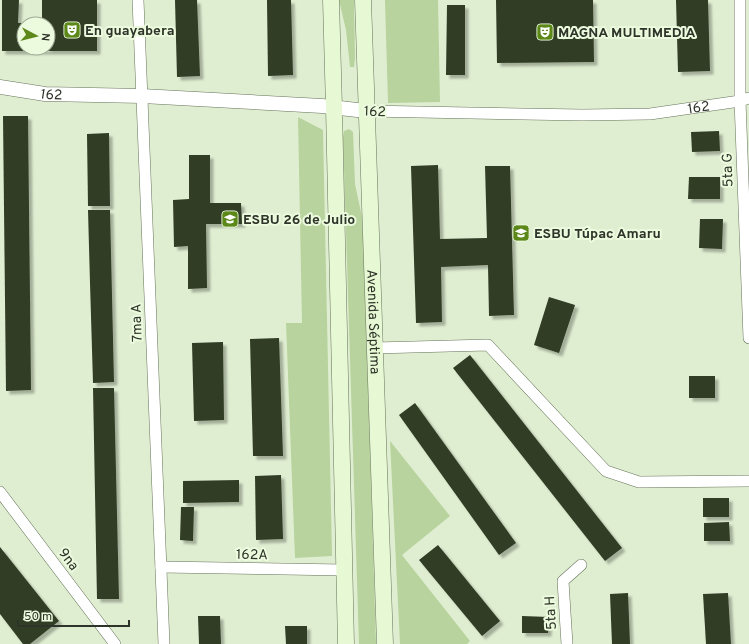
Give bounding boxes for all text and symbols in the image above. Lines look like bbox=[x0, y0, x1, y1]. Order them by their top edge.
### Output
north arrow bbox=[16, 16, 56, 56]
theatre icon: En guayabera bbox=[62, 20, 82, 40]
theatre icon: MAGNA MULTIMEDIA bbox=[535, 22, 555, 42]
place label: En guayabera bbox=[85, 23, 174, 40]
place label: MAGNA MULTIMEDIA bbox=[558, 25, 696, 42]
text: N bbox=[38, 32, 52, 42]
street label: 162 bbox=[39, 86, 63, 104]
street label: 162 bbox=[686, 98, 711, 118]
street label: 162 bbox=[364, 104, 386, 121]
street label: 5ta G bbox=[719, 153, 738, 187]
school or university icon: ESBU 26 de Julio bbox=[220, 209, 240, 229]
place label: ESBU 26 de Julio bbox=[243, 212, 355, 229]
school or university icon: ESBU Túpac Amaru bbox=[511, 223, 531, 243]
place label: ESBU Túpac Amaru bbox=[534, 226, 661, 243]
street label: Avenida Séptima bbox=[362, 269, 383, 375]
street label: 7ma A bbox=[128, 303, 147, 343]
street label: 9na bbox=[54, 545, 82, 574]
street label: 162A bbox=[236, 547, 268, 564]
street label: 5ta H bbox=[542, 595, 561, 630]
scale bar bbox=[18, 602, 129, 628]
text: 50 m bbox=[24, 609, 52, 625]

